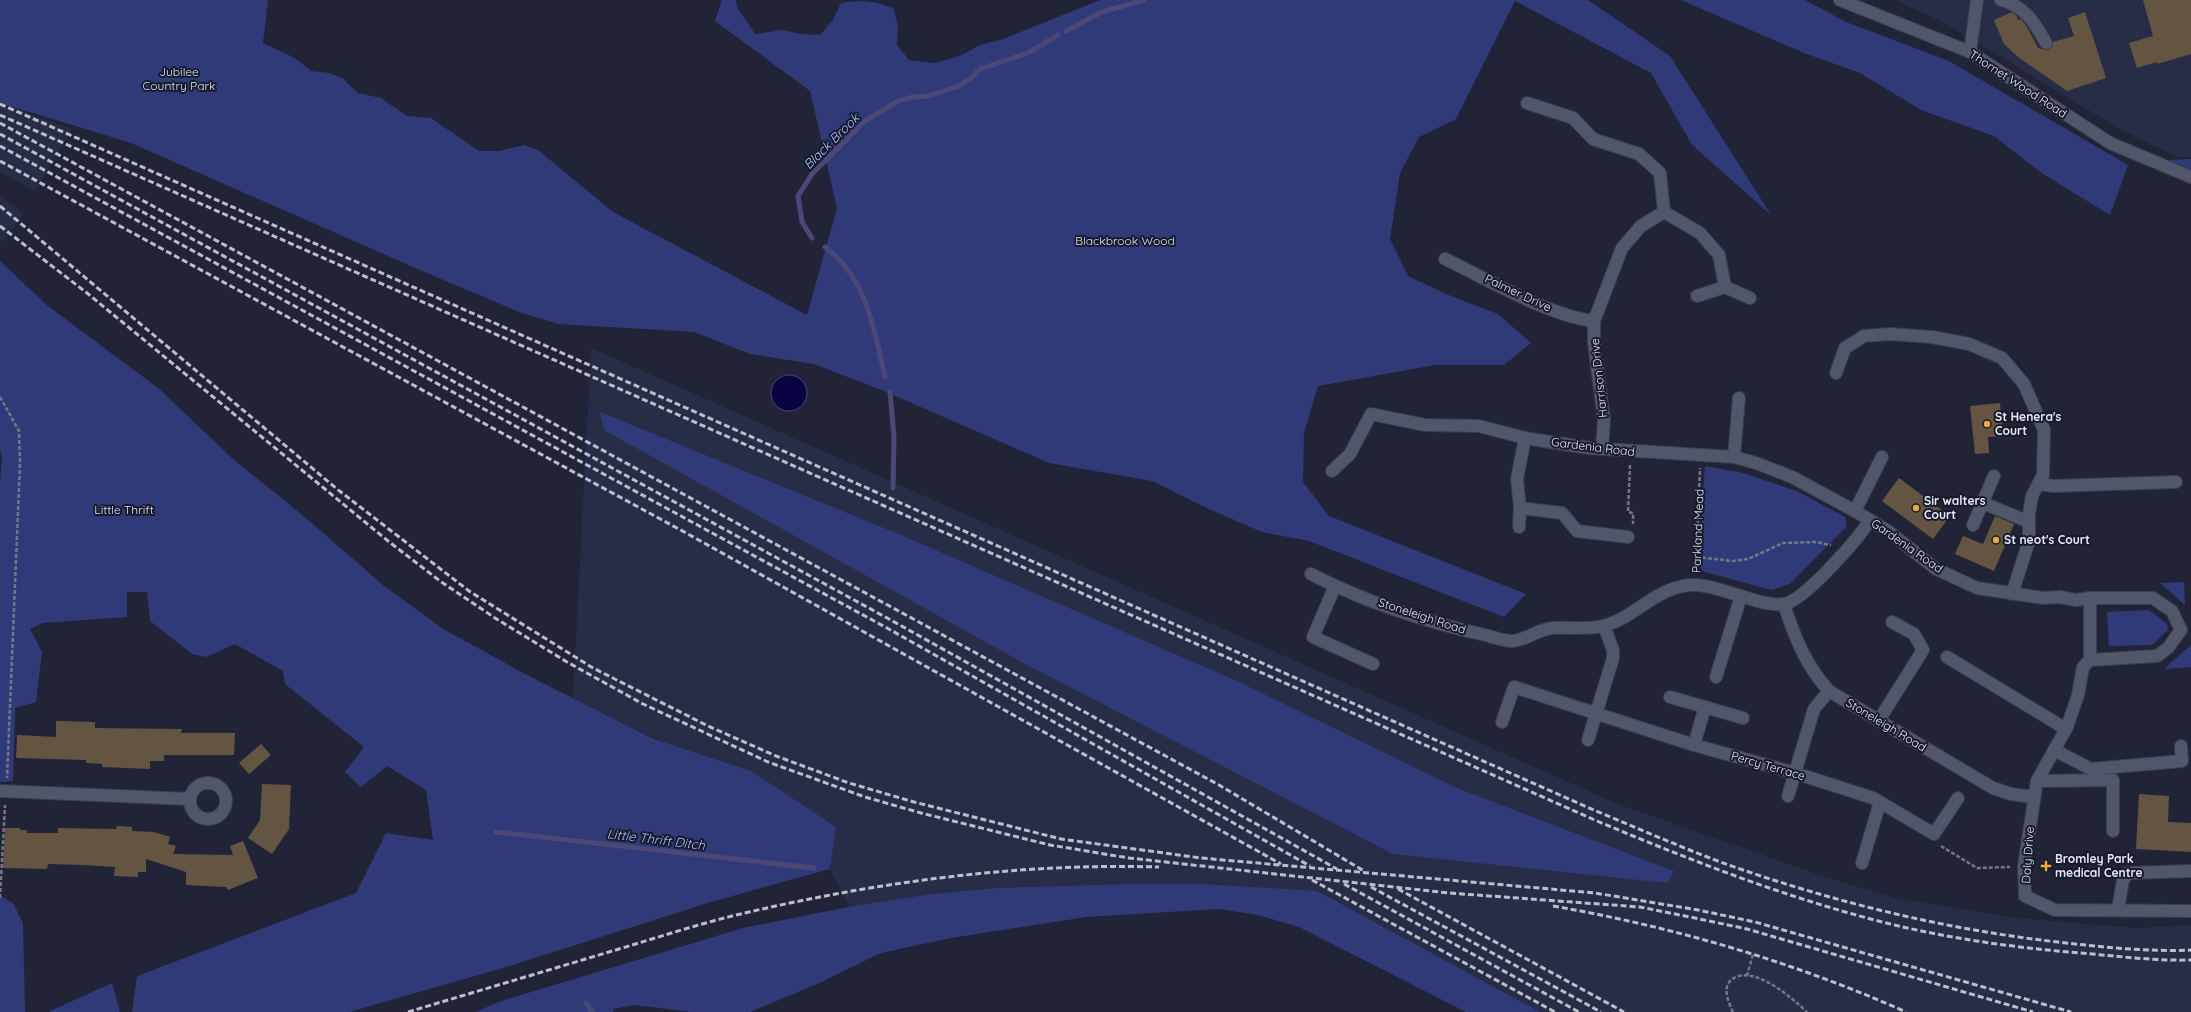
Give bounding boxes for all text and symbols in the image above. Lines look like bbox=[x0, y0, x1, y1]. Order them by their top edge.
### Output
street label: Thornet Wood Road bbox=[1967, 46, 2070, 121]
park label: Jubilee Country Park bbox=[142, 64, 216, 93]
water label: Black Brook bbox=[800, 109, 863, 172]
park label: Blackbrook Wood bbox=[1075, 233, 1175, 248]
street label: Palmer Drive bbox=[1483, 271, 1554, 315]
street label: Harrison Drive bbox=[1587, 337, 1610, 418]
place label: St Henera's Court bbox=[1995, 409, 2062, 438]
marker: St Henera's Court bbox=[1982, 419, 1992, 429]
street label: Gardenia Road bbox=[1550, 434, 1636, 459]
street label: Parkland Mead bbox=[1689, 489, 1706, 573]
place label: Sir walters Court bbox=[1924, 493, 1986, 522]
park label: Little Thrift bbox=[94, 502, 154, 517]
marker: Sir walters Court bbox=[1911, 503, 1921, 513]
street label: Gardenia Road bbox=[1869, 515, 1946, 576]
place label: St neot's Court bbox=[2004, 532, 2090, 547]
marker: St neot's Court bbox=[1991, 535, 2001, 545]
street label: Stoneleigh Road bbox=[1377, 594, 1468, 637]
street label: Stoneleigh Road bbox=[1843, 695, 1929, 754]
street label: Percy Terrace bbox=[1729, 748, 1807, 783]
water label: Little Thrift Ditch bbox=[606, 825, 706, 853]
street label: Daly Drive bbox=[2018, 826, 2037, 884]
place label: Bromley Park medical Centre bbox=[2055, 851, 2143, 880]
marker: Bromley Park medical Centre bbox=[2040, 860, 2052, 872]

